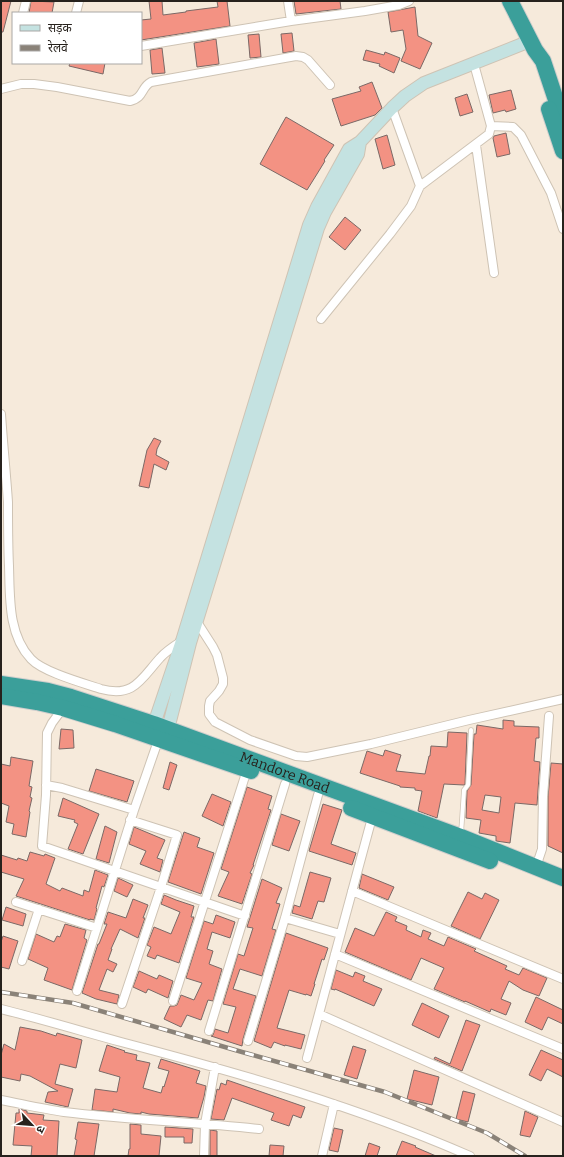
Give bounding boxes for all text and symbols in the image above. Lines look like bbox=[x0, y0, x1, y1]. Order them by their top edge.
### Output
legend bbox=[12, 12, 142, 64]
text: सड़क bbox=[48, 21, 73, 35]
text: रेलवे bbox=[48, 40, 68, 55]
street label: Mandore Road bbox=[238, 748, 332, 796]
north arrow bbox=[12, 1105, 52, 1145]
text: उ bbox=[33, 1123, 48, 1135]

